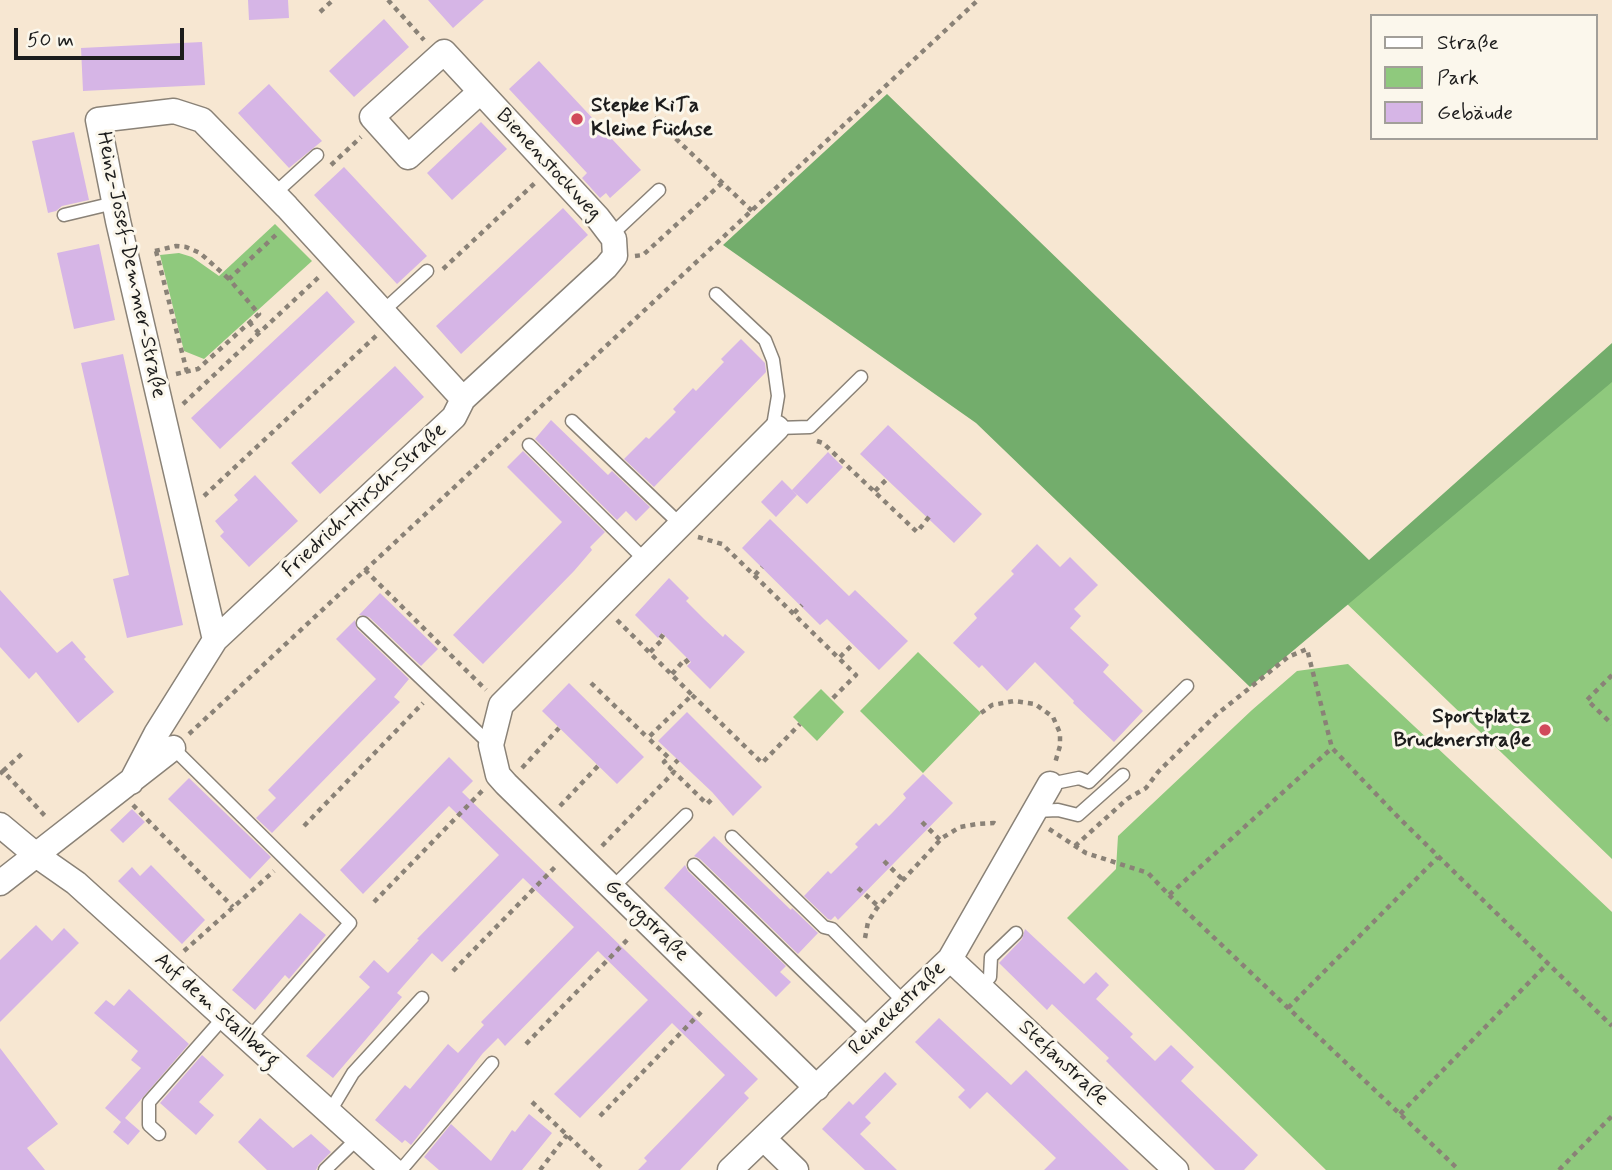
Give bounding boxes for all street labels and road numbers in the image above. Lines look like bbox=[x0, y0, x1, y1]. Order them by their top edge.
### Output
street label: Bienenstockweg bbox=[490, 104, 606, 226]
street label: Heinz-Josef-Demmer-Straße bbox=[89, 129, 171, 401]
street label: Friedrich-Hirsch-Straße bbox=[278, 418, 452, 584]
street label: Georgstraße bbox=[598, 874, 694, 968]
street label: Auf dem Stallberg bbox=[148, 948, 284, 1074]
street label: Reinekestraße bbox=[844, 957, 952, 1061]
street label: Stefanstraße bbox=[1012, 1016, 1114, 1112]

